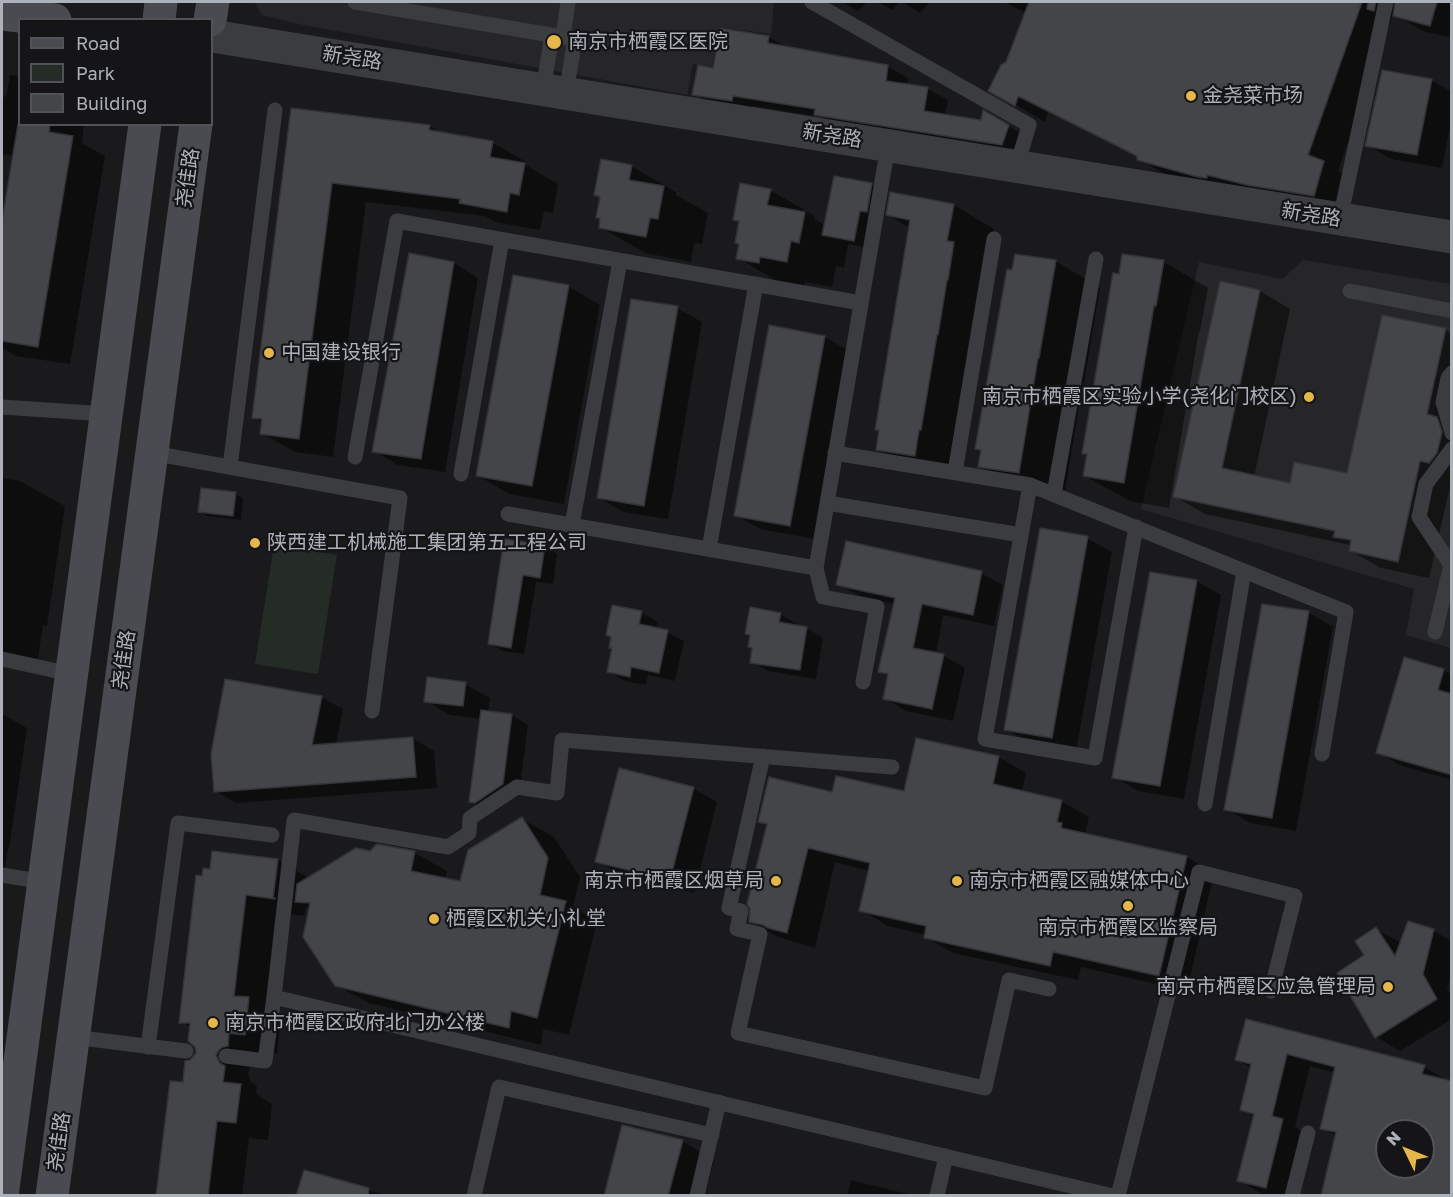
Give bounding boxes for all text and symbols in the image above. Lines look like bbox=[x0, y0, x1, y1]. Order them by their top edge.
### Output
legend bbox=[18, 18, 213, 126]
place label: 南京市栖霞区医院 bbox=[568, 30, 728, 54]
text: Road bbox=[76, 32, 120, 54]
marker: 南京市栖霞区医院 bbox=[545, 33, 563, 51]
street label: 新尧路 bbox=[320, 41, 384, 75]
text: Park bbox=[76, 62, 115, 84]
place label: 金尧菜市场 bbox=[1203, 84, 1303, 108]
marker: 金尧菜市场 bbox=[1184, 89, 1198, 103]
text: Building bbox=[76, 92, 147, 114]
street label: 新尧路 bbox=[800, 119, 864, 153]
street label: 尧佳路 bbox=[172, 147, 204, 209]
street label: 新尧路 bbox=[1279, 198, 1343, 232]
place label: 中国建设银行 bbox=[281, 341, 401, 365]
marker: 中国建设银行 bbox=[262, 346, 276, 360]
place label: 南京市栖霞区实验小学(尧化门校区) bbox=[982, 385, 1297, 409]
marker: 南京市栖霞区实验小学(尧化门校区) bbox=[1302, 390, 1316, 404]
place label: 陕西建工机械施工集团第五工程公司 bbox=[267, 531, 587, 555]
marker: 陕西建工机械施工集团第五工程公司 bbox=[248, 536, 262, 550]
street label: 尧佳路 bbox=[108, 629, 140, 691]
place label: 南京市栖霞区烟草局 bbox=[584, 869, 764, 893]
place label: 南京市栖霞区融媒体中心 bbox=[969, 869, 1189, 893]
marker: 南京市栖霞区烟草局 bbox=[769, 874, 783, 888]
marker: 南京市栖霞区融媒体中心 bbox=[950, 874, 964, 888]
marker: 南京市栖霞区监察局 bbox=[1121, 899, 1135, 913]
place label: 栖霞区机关小礼堂 bbox=[446, 907, 606, 931]
marker: 栖霞区机关小礼堂 bbox=[427, 912, 441, 926]
place label: 南京市栖霞区监察局 bbox=[1038, 916, 1218, 940]
place label: 南京市栖霞区应急管理局 bbox=[1156, 975, 1376, 999]
marker: 南京市栖霞区应急管理局 bbox=[1381, 980, 1395, 994]
place label: 南京市栖霞区政府北门办公楼 bbox=[225, 1011, 485, 1035]
marker: 南京市栖霞区政府北门办公楼 bbox=[206, 1016, 220, 1030]
street label: 尧佳路 bbox=[43, 1111, 75, 1173]
north arrow bbox=[1375, 1119, 1435, 1179]
text: N bbox=[1382, 1127, 1405, 1149]

